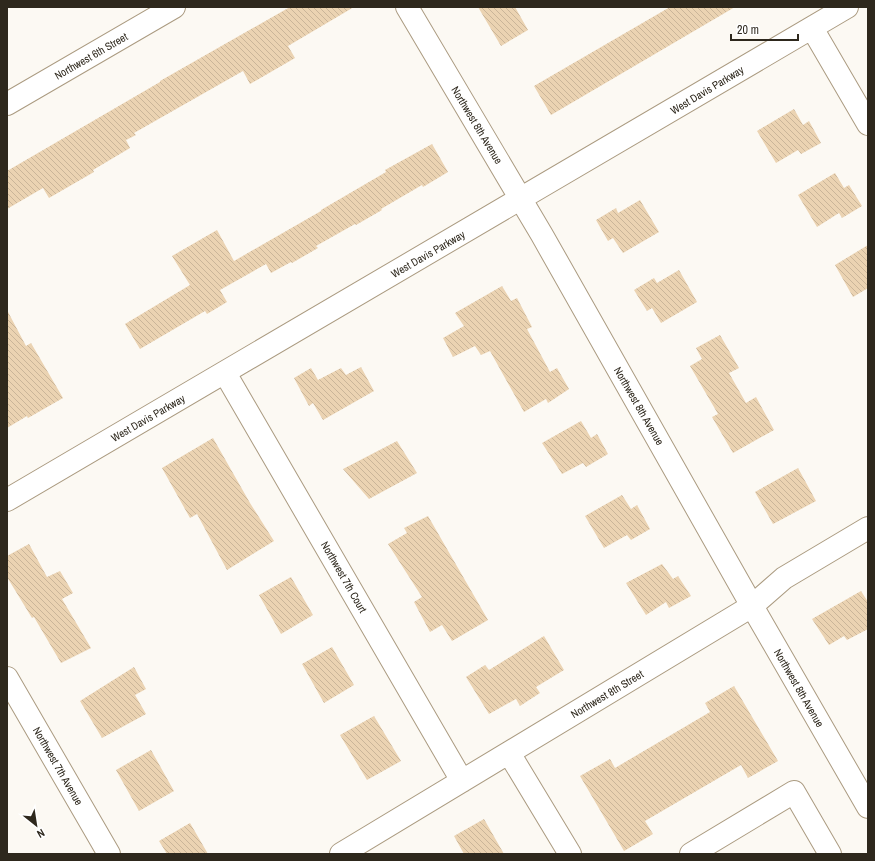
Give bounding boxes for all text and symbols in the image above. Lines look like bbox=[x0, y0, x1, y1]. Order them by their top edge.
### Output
scale bar bbox=[731, 16, 798, 42]
text: 20 m bbox=[737, 22, 759, 38]
street label: Northwest 6th Street bbox=[52, 29, 131, 83]
street label: West Davis Parkway bbox=[668, 62, 747, 117]
street label: Northwest 8th Avenue bbox=[448, 84, 506, 166]
street label: West Davis Parkway bbox=[389, 227, 468, 281]
street label: Northwest 8th Avenue bbox=[611, 364, 667, 448]
street label: West Davis Parkway bbox=[109, 391, 188, 445]
street label: Northwest 7th Court bbox=[318, 539, 370, 616]
street label: Northwest 8th Avenue bbox=[771, 646, 827, 730]
street label: Northwest 8th Street bbox=[568, 667, 646, 721]
street label: Northwest 7th Avenue bbox=[30, 724, 86, 808]
north arrow bbox=[16, 805, 56, 845]
text: N bbox=[35, 826, 47, 841]

